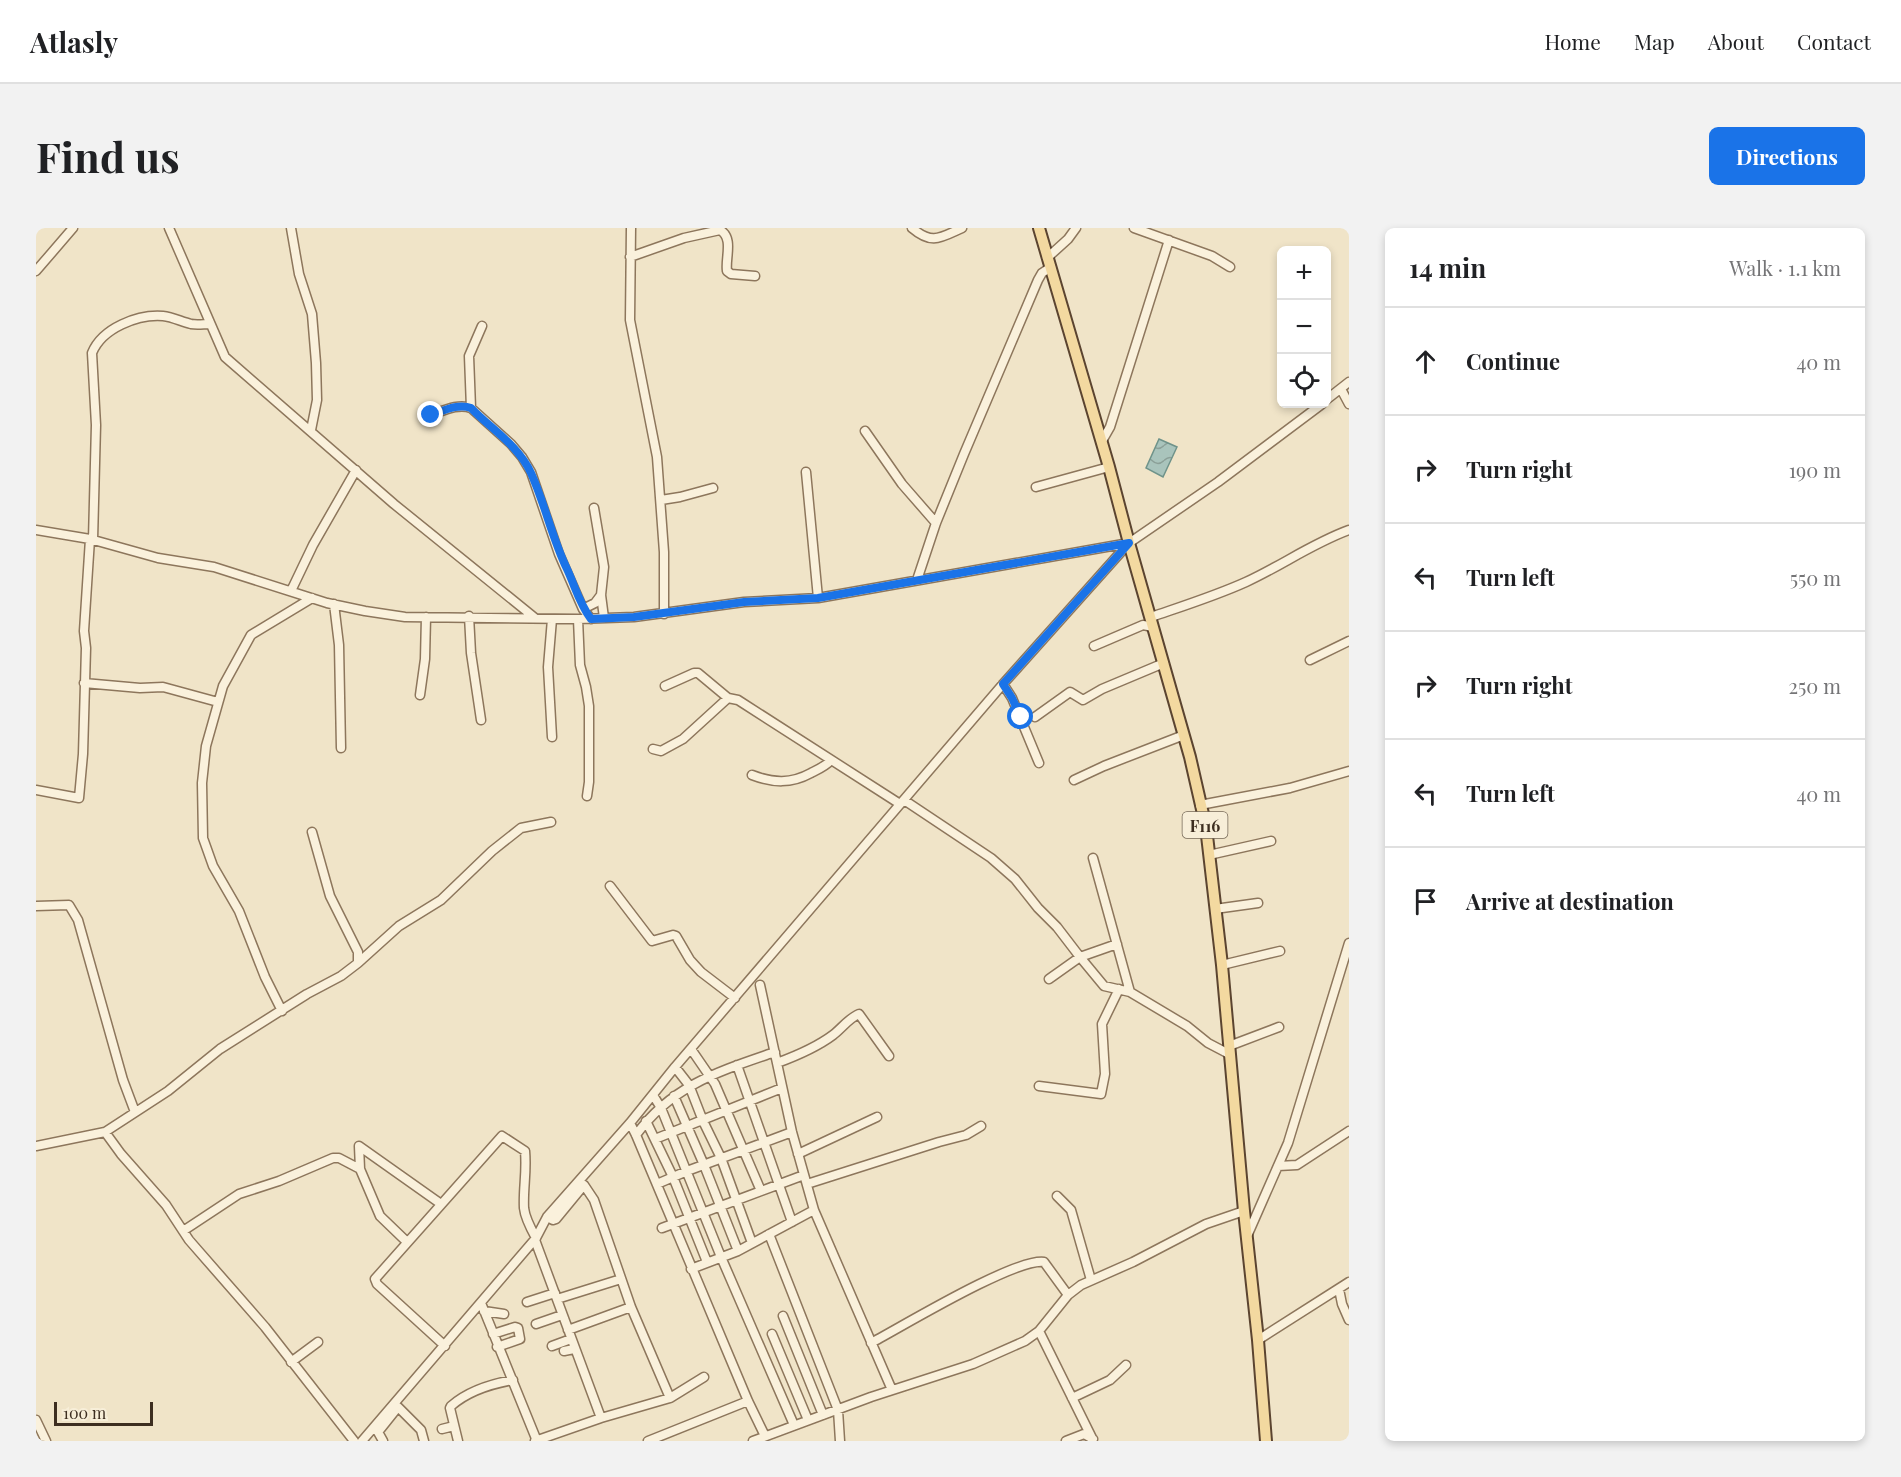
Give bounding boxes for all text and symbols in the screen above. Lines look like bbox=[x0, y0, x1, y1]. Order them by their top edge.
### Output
text: Atlasly bbox=[30, 23, 118, 60]
text: Home bbox=[1545, 27, 1601, 55]
text: Map bbox=[1634, 27, 1675, 55]
text: About bbox=[1708, 27, 1764, 55]
text: Contact bbox=[1797, 27, 1871, 55]
button: Directions bbox=[1709, 127, 1865, 185]
text: Find us bbox=[36, 128, 180, 184]
map controls bbox=[1277, 246, 1331, 408]
button: + bbox=[1277, 246, 1331, 300]
text: 14 min bbox=[1409, 250, 1486, 285]
text: Walk · 1.1 km bbox=[1729, 254, 1841, 281]
button: − bbox=[1277, 300, 1331, 354]
icon: ahead bbox=[1409, 345, 1442, 378]
text: Continue bbox=[1466, 346, 1560, 376]
text: 40 m bbox=[1796, 348, 1841, 375]
button: locate bbox=[1277, 354, 1331, 408]
route end bbox=[417, 401, 443, 427]
icon: right bbox=[1409, 453, 1442, 486]
text: Turn right bbox=[1466, 454, 1572, 484]
text: 190 m bbox=[1789, 456, 1841, 483]
icon: left bbox=[1409, 561, 1442, 594]
text: Turn left bbox=[1466, 562, 1555, 592]
text: 550 m bbox=[1790, 564, 1841, 591]
icon: right bbox=[1409, 669, 1442, 702]
text: Turn right bbox=[1466, 670, 1572, 700]
text: 250 m bbox=[1788, 672, 1841, 699]
route start bbox=[1007, 703, 1033, 729]
icon: left bbox=[1409, 777, 1442, 810]
text: Turn left bbox=[1466, 778, 1555, 808]
text: 40 m bbox=[1796, 780, 1841, 807]
road number: F116 bbox=[1182, 812, 1228, 838]
icon: arrive bbox=[1409, 885, 1442, 918]
text: Arrive at destination bbox=[1466, 886, 1674, 916]
scale bar bbox=[54, 1399, 153, 1426]
text: 100 m bbox=[63, 1402, 106, 1423]

